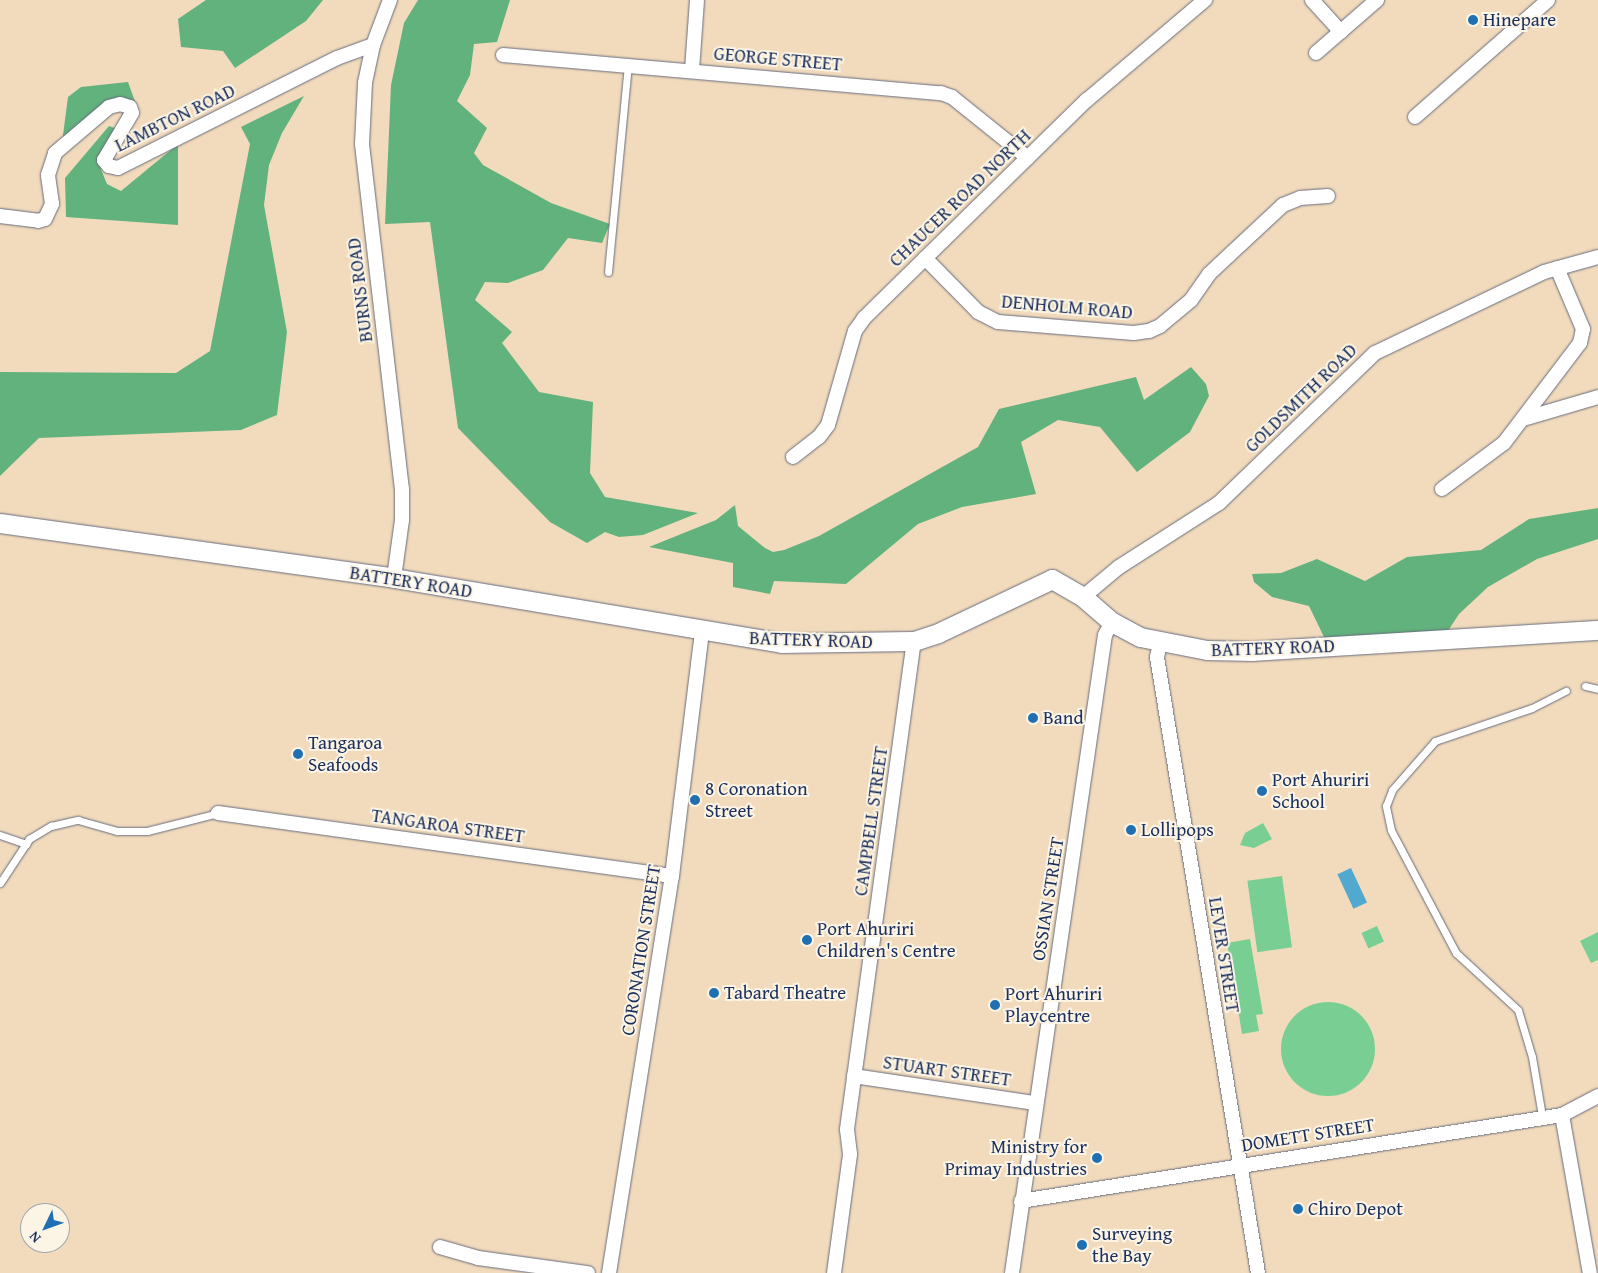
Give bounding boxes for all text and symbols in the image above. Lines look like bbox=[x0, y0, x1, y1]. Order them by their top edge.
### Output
place label: Hinepare bbox=[1483, 9, 1556, 31]
marker: Hinepare bbox=[1467, 14, 1479, 26]
street label: GEORGE STREET bbox=[713, 42, 843, 76]
street label: LAMBTON ROAD bbox=[111, 79, 239, 157]
street label: CHAUCER ROAD NORTH bbox=[884, 124, 1036, 272]
street label: BURNS ROAD bbox=[342, 236, 378, 344]
street label: DENHOLM ROAD bbox=[1000, 290, 1134, 324]
street label: GOLDSMITH ROAD bbox=[1240, 339, 1362, 457]
street label: BATTERY ROAD bbox=[348, 561, 474, 603]
street label: BATTERY ROAD bbox=[749, 626, 873, 654]
street label: BATTERY ROAD bbox=[1211, 634, 1335, 662]
place label: Band bbox=[1043, 707, 1084, 729]
marker: Band bbox=[1027, 712, 1039, 724]
place label: Tangaroa Seafoods bbox=[308, 732, 382, 776]
street label: CAMPBELL STREET bbox=[849, 745, 893, 897]
marker: Tangaroa Seafoods bbox=[292, 748, 304, 760]
place label: Port Ahuriri School bbox=[1272, 769, 1369, 813]
place label: 8 Coronation Street bbox=[705, 778, 808, 822]
marker: Port Ahuriri School bbox=[1256, 785, 1268, 797]
marker: 8 Coronation Street bbox=[689, 794, 701, 806]
street label: TANGAROA STREET bbox=[370, 804, 526, 848]
place label: Lollipops bbox=[1141, 819, 1214, 841]
marker: Lollipops bbox=[1125, 824, 1137, 836]
street label: OSSIAN STREET bbox=[1027, 836, 1069, 962]
street label: CORONATION STREET bbox=[616, 863, 666, 1037]
street label: LEVER STREET bbox=[1204, 896, 1244, 1014]
place label: Port Ahuriri Children's Centre bbox=[817, 918, 956, 962]
marker: Port Ahuriri Children's Centre bbox=[801, 934, 813, 946]
place label: Tabard Theatre bbox=[724, 982, 846, 1004]
place label: Port Ahuriri Playcentre bbox=[1005, 983, 1102, 1027]
marker: Tabard Theatre bbox=[708, 987, 720, 999]
marker: Port Ahuriri Playcentre bbox=[989, 999, 1001, 1011]
street label: STUART STREET bbox=[881, 1051, 1013, 1091]
street label: DOMETT STREET bbox=[1240, 1113, 1376, 1157]
place label: Ministry for Primay Industries bbox=[945, 1136, 1087, 1180]
marker: Ministry for Primay Industries bbox=[1091, 1152, 1103, 1164]
place label: Chiro Depot bbox=[1308, 1198, 1403, 1220]
north arrow bbox=[20, 1203, 70, 1253]
marker: Chiro Depot bbox=[1292, 1203, 1304, 1215]
place label: Surveying the Bay bbox=[1092, 1223, 1172, 1267]
text: N bbox=[24, 1227, 45, 1248]
marker: Surveying the Bay bbox=[1076, 1239, 1088, 1251]

